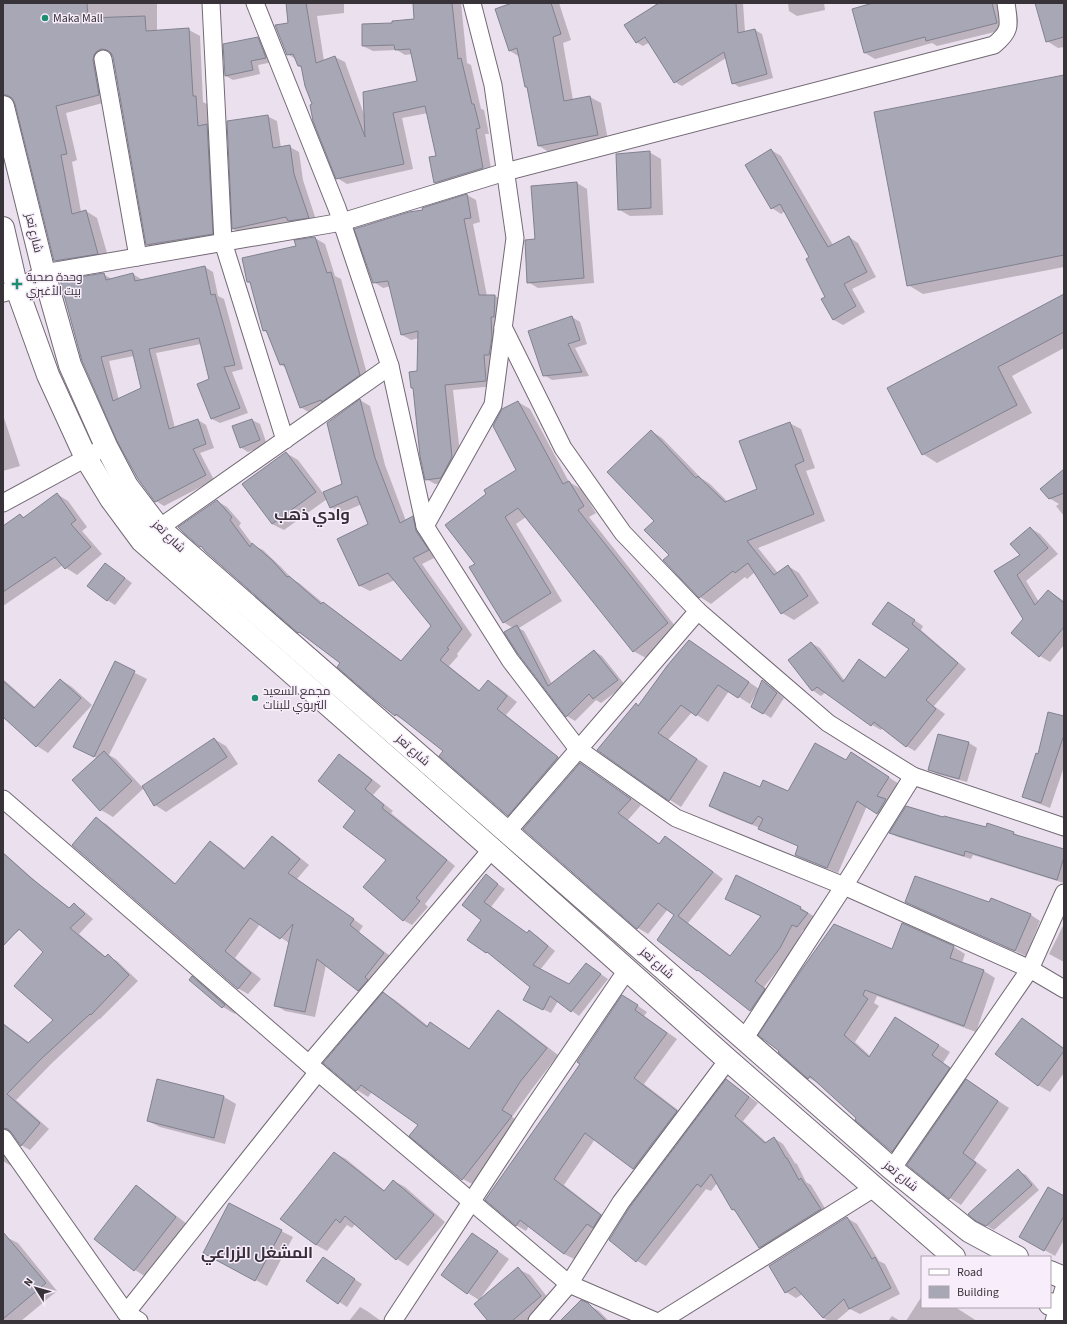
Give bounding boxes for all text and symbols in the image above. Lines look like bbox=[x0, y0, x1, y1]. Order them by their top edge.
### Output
place label: Maka Mall bbox=[53, 10, 103, 27]
marker: Maka Mall bbox=[40, 13, 50, 23]
street label: شارع تعز bbox=[20, 211, 47, 255]
place label: وحدة صحية بيت الأغبري bbox=[26, 269, 83, 301]
marker: وحدة صحية بيت الأغبري bbox=[11, 278, 23, 290]
district label: وادي ذهب bbox=[274, 504, 350, 527]
street label: شارع تعز bbox=[148, 516, 189, 556]
place label: مجمع السعيد التربوي للبنات bbox=[263, 683, 330, 715]
marker: مجمع السعيد التربوي للبنات bbox=[250, 693, 260, 703]
street label: شارع تعز bbox=[391, 730, 433, 770]
street label: شارع تعز bbox=[635, 943, 677, 983]
street label: شارع تعز bbox=[879, 1157, 922, 1196]
district label: المشغل الزراعي bbox=[201, 1242, 313, 1265]
legend bbox=[921, 1256, 1051, 1308]
text: Road bbox=[957, 1264, 983, 1281]
north arrow bbox=[16, 1268, 56, 1308]
text: N bbox=[20, 1275, 37, 1290]
text: Building bbox=[957, 1284, 999, 1301]

